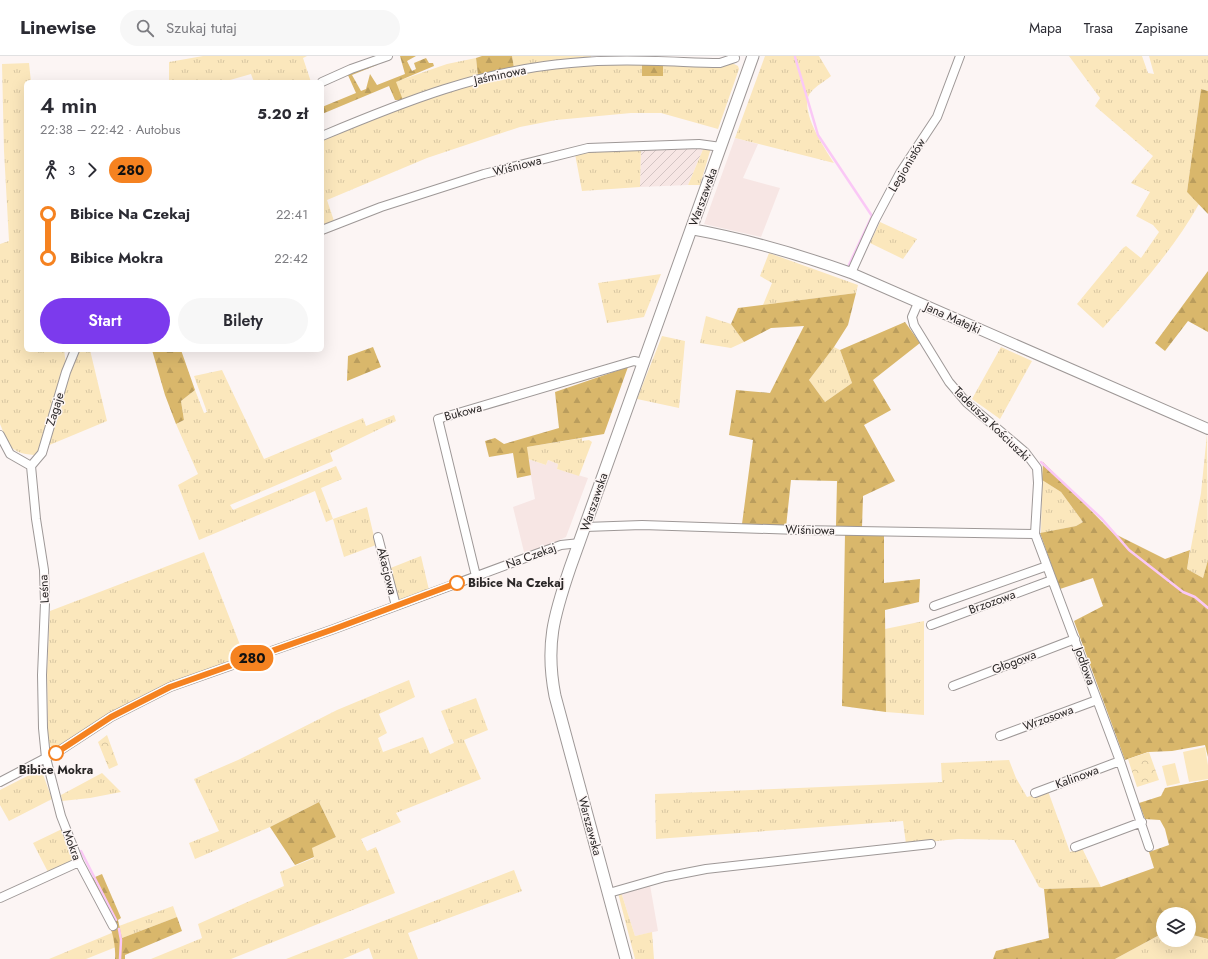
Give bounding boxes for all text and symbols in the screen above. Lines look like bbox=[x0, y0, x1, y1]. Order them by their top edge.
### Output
search box bbox=[120, 10, 400, 46]
text: Linewise bbox=[20, 14, 96, 41]
icon: search bbox=[134, 17, 156, 39]
text: Szukaj tutaj bbox=[166, 17, 237, 39]
text: Mapa bbox=[1029, 18, 1062, 38]
text: Trasa bbox=[1084, 18, 1113, 38]
text: Zapisane bbox=[1135, 18, 1188, 38]
street label: Jaśminowa bbox=[470, 61, 528, 90]
text: 4 min bbox=[40, 89, 97, 121]
text: 5.20 zł bbox=[257, 103, 308, 125]
text: 22:38 – 22:42 · Autobus bbox=[40, 120, 181, 139]
street label: Legionistów bbox=[884, 134, 931, 195]
street label: Wiśniowa bbox=[491, 151, 543, 181]
icon: walk bbox=[40, 159, 62, 181]
icon: forward bbox=[81, 159, 103, 181]
text: 280 bbox=[117, 160, 144, 180]
text: 3 bbox=[68, 161, 75, 180]
street label: Warszawska bbox=[684, 165, 722, 229]
text: Bibice Na Czekaj bbox=[70, 203, 190, 225]
text: 22:41 bbox=[276, 205, 308, 224]
text: Bibice Mokra bbox=[70, 247, 163, 269]
text: 22:42 bbox=[274, 249, 308, 268]
street label: Jana Matejki bbox=[920, 297, 984, 338]
button: Start bbox=[40, 298, 170, 344]
button: Bilety bbox=[178, 298, 308, 344]
street label: Tadeusza Kościuszki bbox=[949, 382, 1035, 466]
street label: Zagaje bbox=[41, 390, 69, 428]
street label: Bukowa bbox=[442, 398, 484, 426]
street label: Warszawska bbox=[576, 470, 612, 534]
street label: Wiśniowa bbox=[785, 521, 835, 539]
street label: Na Czekaj bbox=[503, 539, 559, 573]
street label: Akacjowa bbox=[372, 546, 402, 597]
street label: Leśna bbox=[34, 574, 54, 604]
place label: Bibice Na Czekaj bbox=[468, 574, 564, 592]
marker: Bibice Na Czekaj bbox=[449, 575, 465, 591]
street label: Brzozowa bbox=[966, 585, 1018, 619]
street label: Jodłowa bbox=[1069, 643, 1100, 688]
line badge: 280 bbox=[229, 645, 275, 671]
street label: Głogowa bbox=[989, 645, 1039, 679]
text: 280 bbox=[238, 648, 266, 668]
street label: Wrzosowa bbox=[1020, 700, 1076, 735]
marker: Bibice Mokra bbox=[48, 745, 64, 761]
place label: Bibice Mokra bbox=[19, 761, 93, 779]
street label: Kalinowa bbox=[1053, 761, 1101, 793]
street label: Warszawska bbox=[573, 794, 607, 858]
street label: Mokra bbox=[58, 827, 86, 863]
map controls bbox=[1156, 907, 1196, 947]
button: layers bbox=[1156, 907, 1196, 947]

